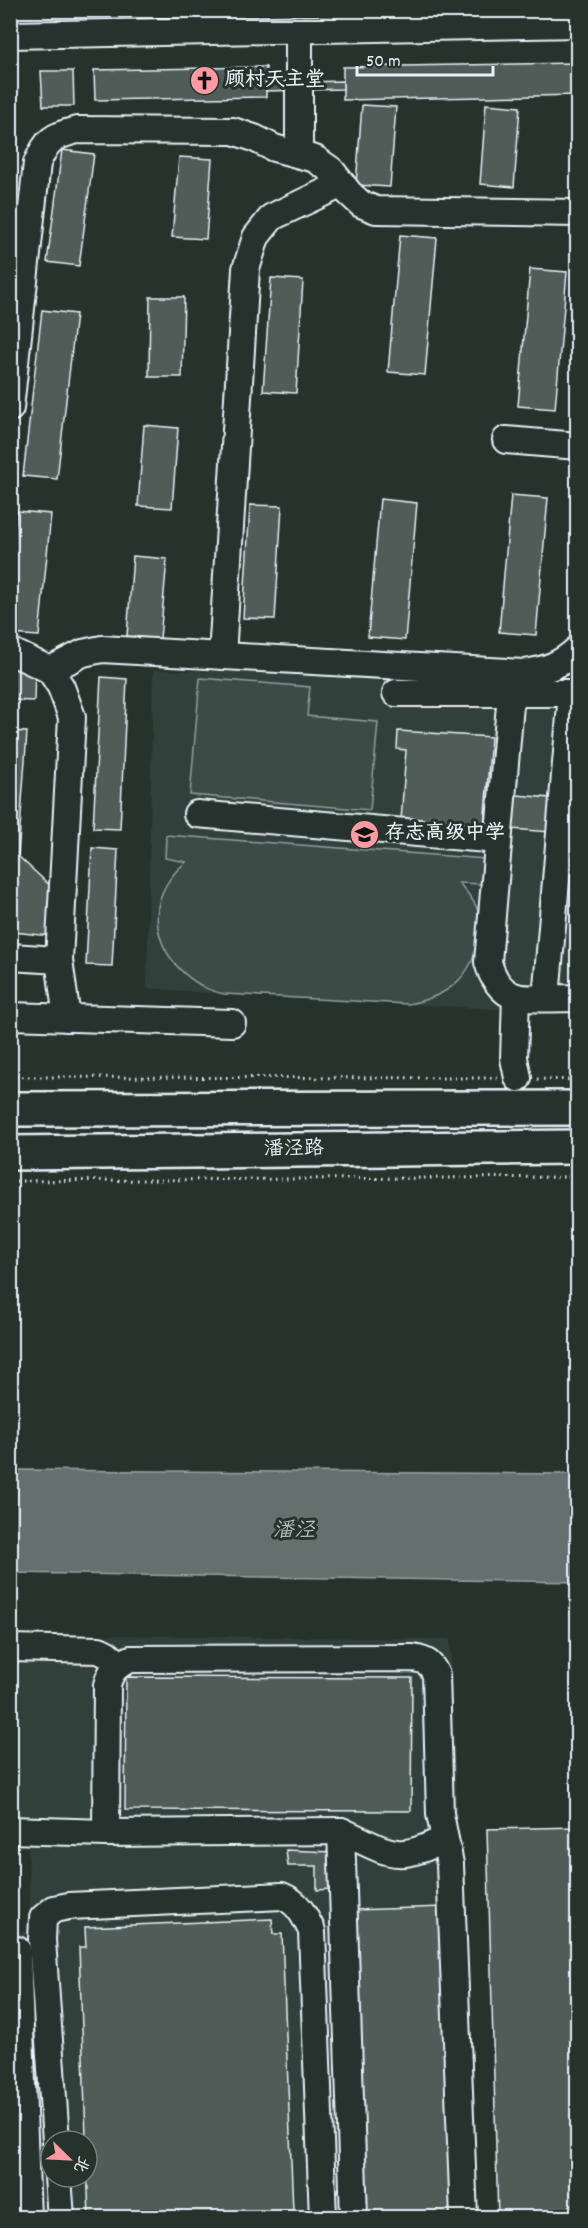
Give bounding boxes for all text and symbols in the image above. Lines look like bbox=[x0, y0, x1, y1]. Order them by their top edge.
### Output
scale bar bbox=[357, 39, 494, 77]
text: 50 m bbox=[366, 50, 401, 75]
church icon: 顾村天主堂 bbox=[188, 65, 220, 97]
place label: 顾村天主堂 bbox=[225, 67, 325, 95]
school or university icon: 存志高级中学 bbox=[348, 818, 380, 850]
place label: 存志高级中学 bbox=[385, 820, 505, 848]
street label: 潘泾路 bbox=[264, 1135, 325, 1165]
water label: 潘泾 bbox=[273, 1517, 316, 1547]
north arrow bbox=[39, 2129, 99, 2189]
text: 北 bbox=[67, 2152, 94, 2176]

